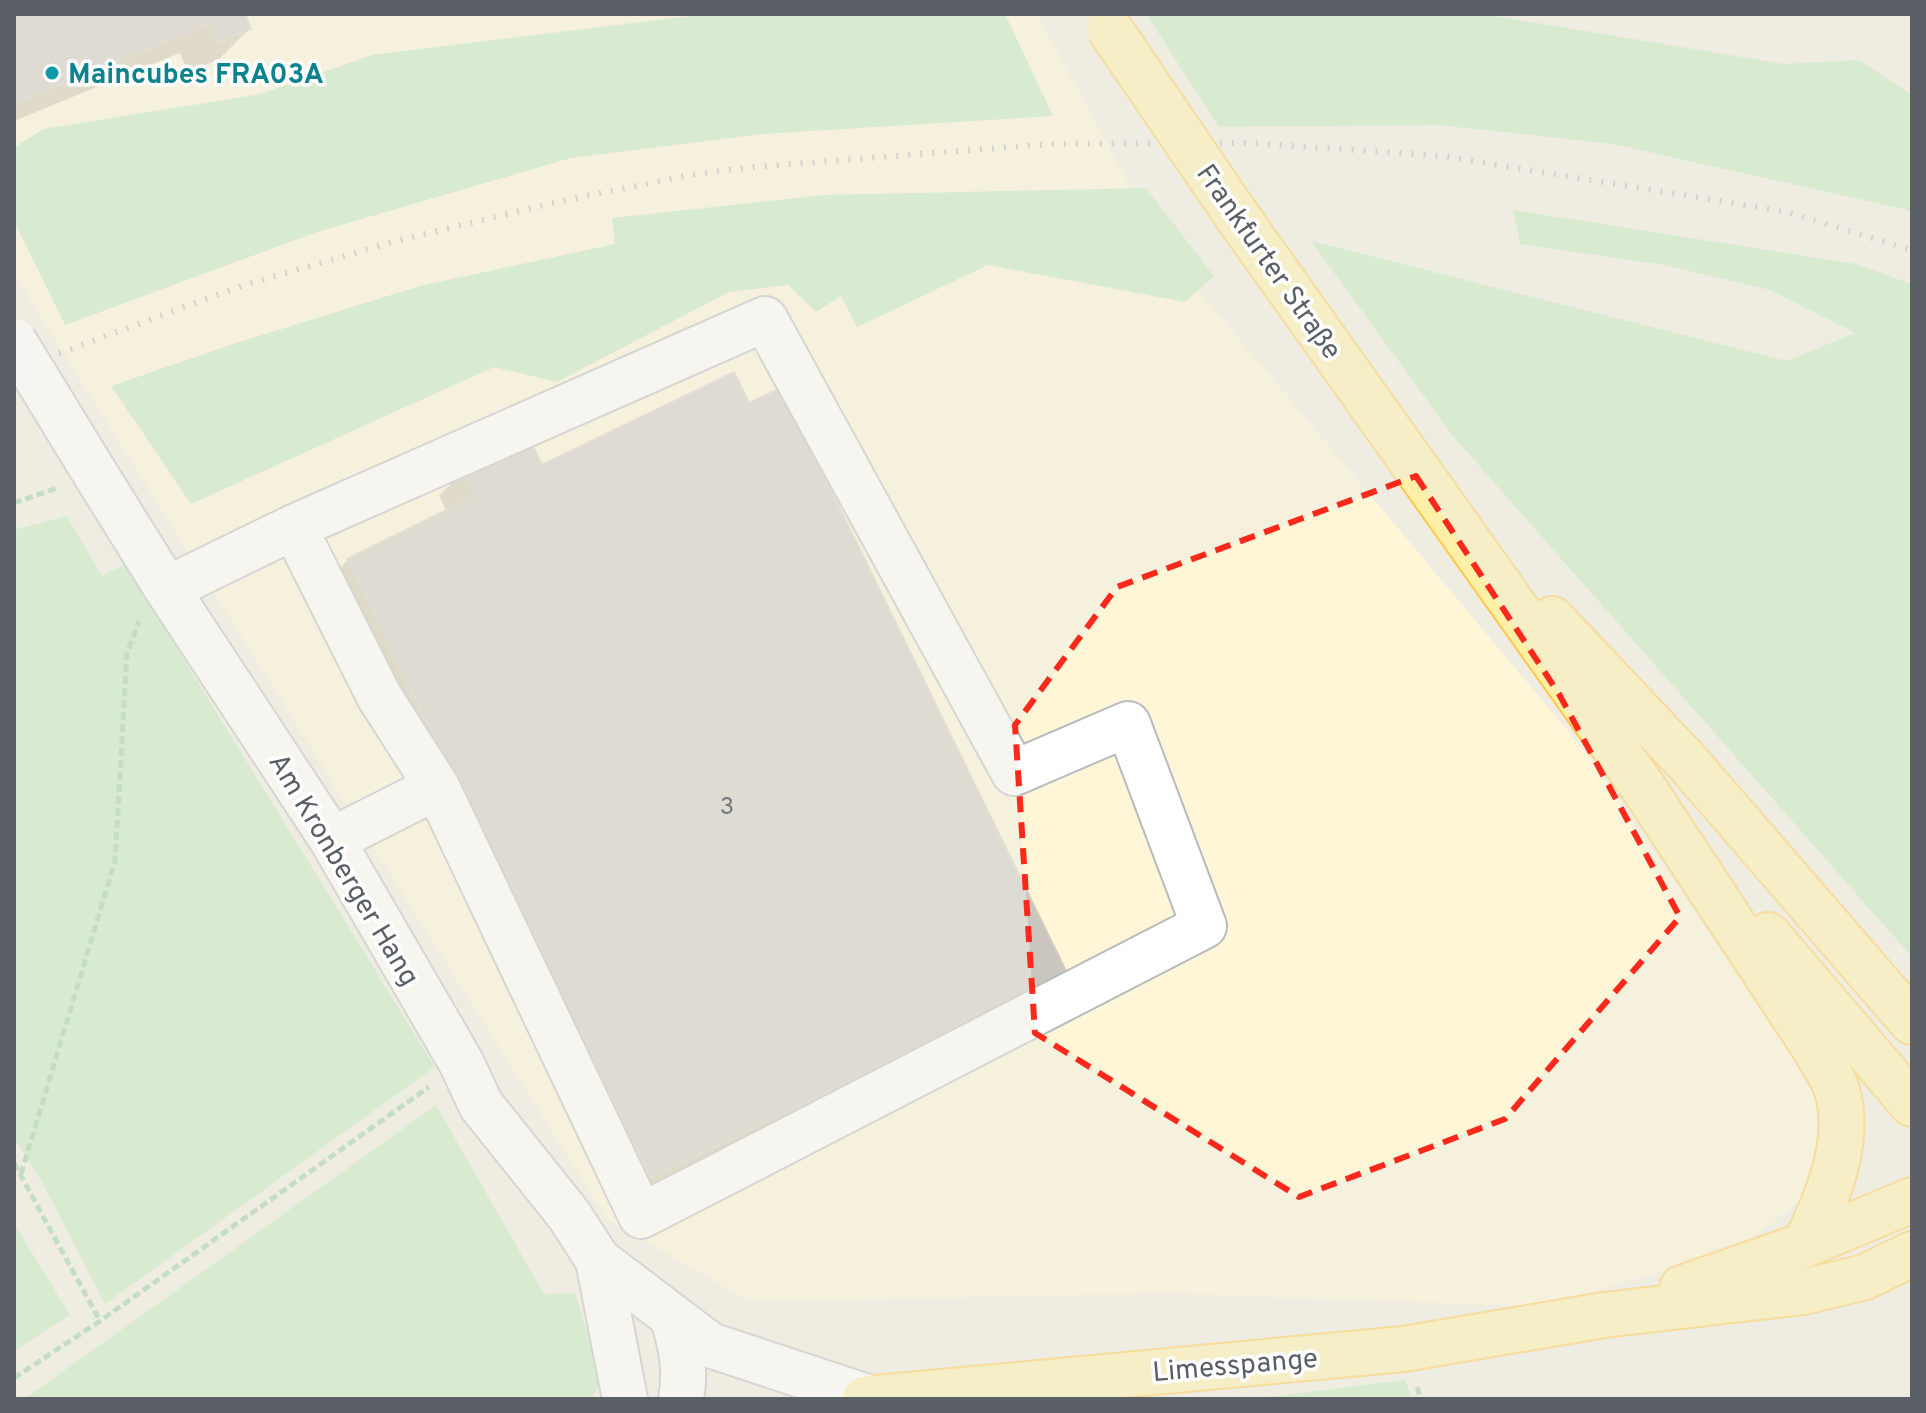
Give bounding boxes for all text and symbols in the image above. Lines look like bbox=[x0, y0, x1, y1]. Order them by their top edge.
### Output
place label: Maincubes FRA03A bbox=[68, 58, 324, 94]
marker: Maincubes FRA03A bbox=[43, 64, 61, 82]
street label: Frankfurter Straße bbox=[1187, 158, 1348, 367]
street label: Am Kronberger Hang bbox=[259, 748, 426, 993]
house number: 3 bbox=[720, 793, 734, 823]
street label: Limesspange bbox=[1151, 1342, 1320, 1392]

